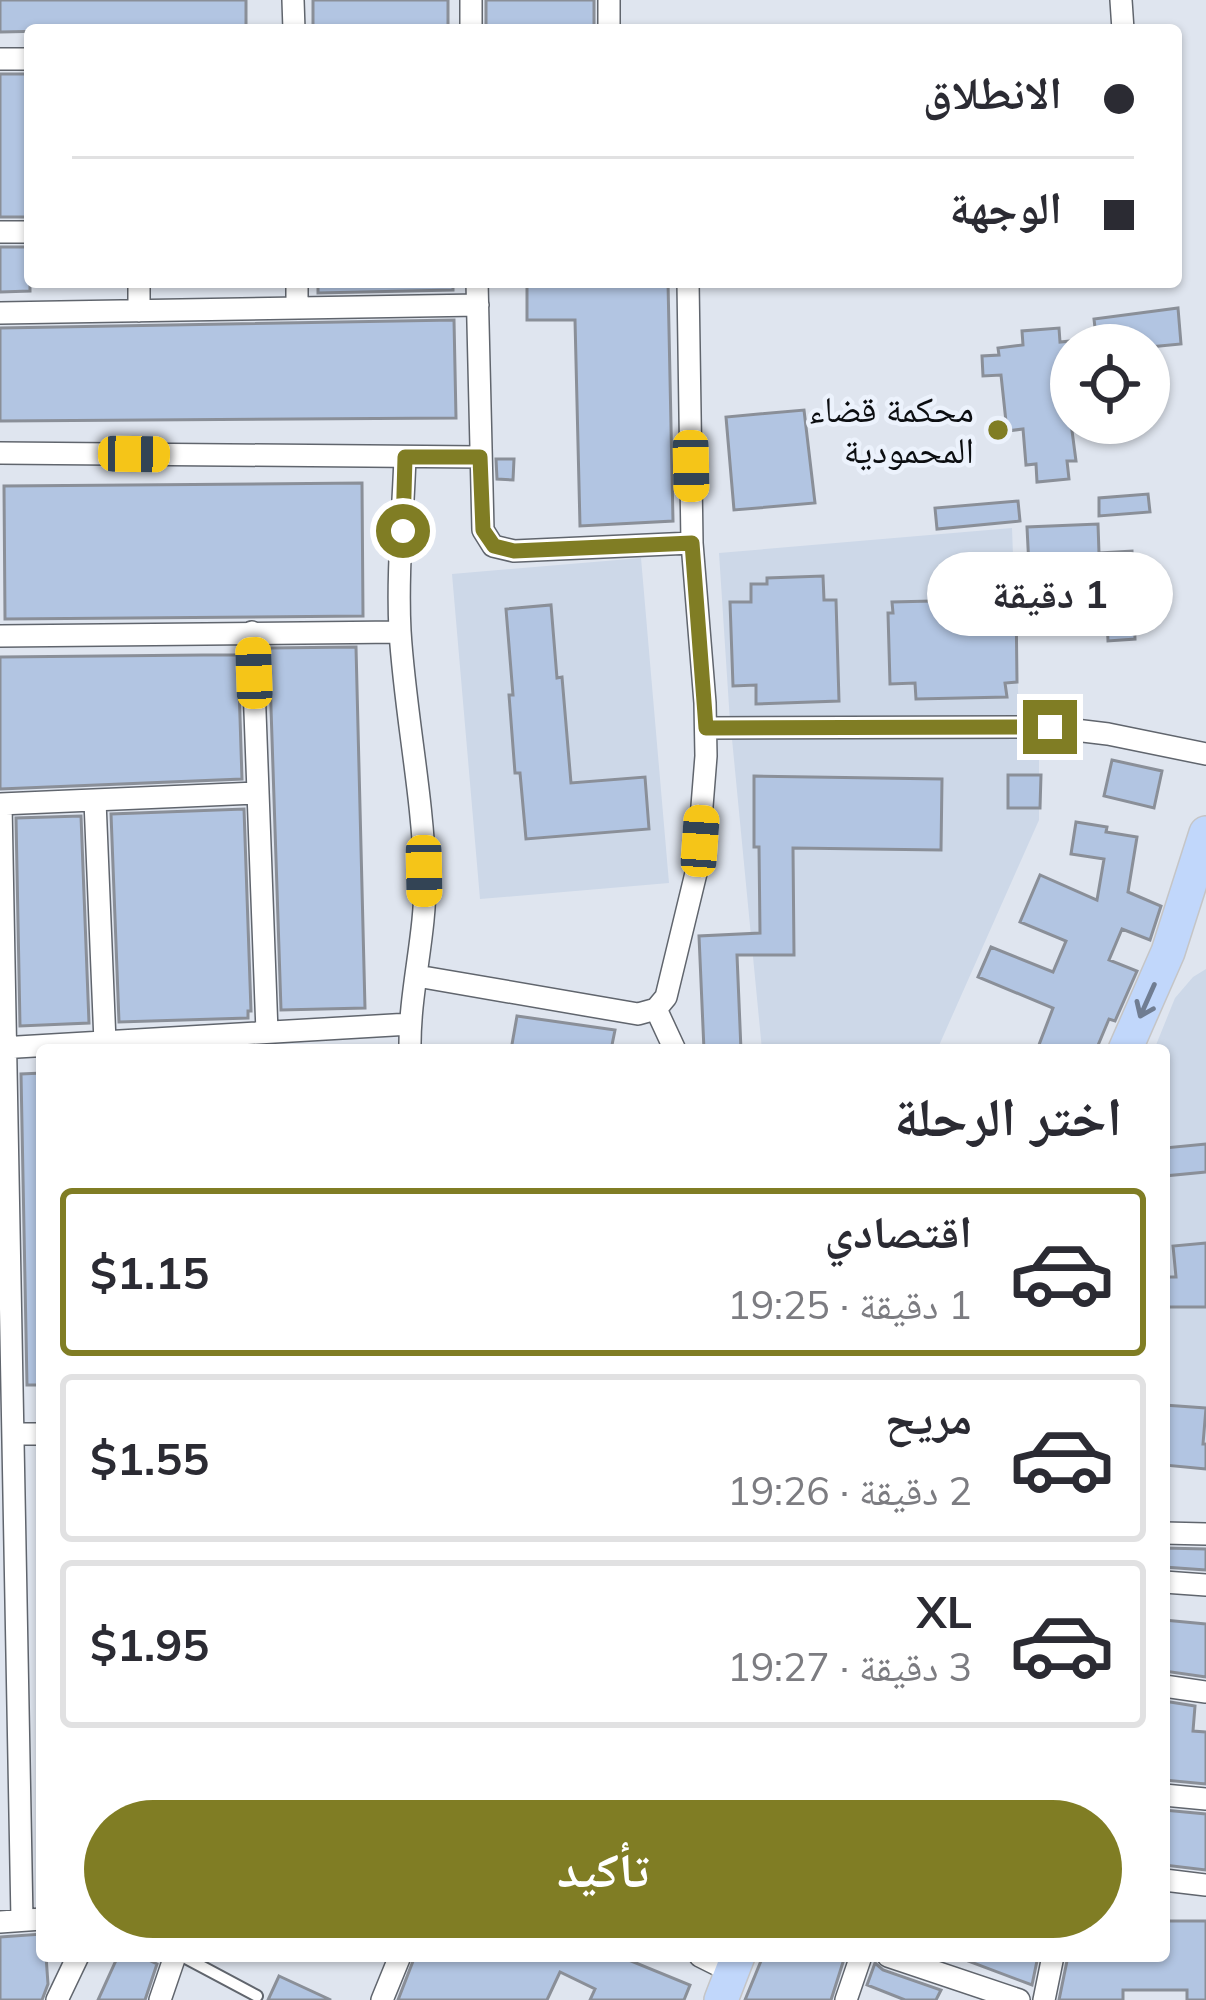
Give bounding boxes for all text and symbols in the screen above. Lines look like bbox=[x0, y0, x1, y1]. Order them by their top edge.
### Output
text: الانطلاق bbox=[923, 64, 1062, 120]
text: الوجهة bbox=[949, 179, 1062, 235]
map controls bbox=[1050, 324, 1170, 444]
button: locate bbox=[1050, 324, 1170, 444]
place label: محكمة قضاء المحمودية bbox=[809, 386, 974, 472]
marker: محكمة قضاء المحمودية bbox=[985, 417, 1011, 443]
car bbox=[672, 430, 710, 502]
car bbox=[98, 435, 170, 473]
route start bbox=[376, 504, 430, 558]
callout: 1 دقيقة bbox=[927, 553, 1173, 637]
text: 1 دقيقة bbox=[992, 569, 1108, 618]
car bbox=[235, 636, 273, 710]
route end bbox=[1023, 700, 1077, 754]
car bbox=[680, 804, 720, 878]
car bbox=[405, 835, 443, 907]
one-way arrow bbox=[1134, 982, 1156, 1018]
text: اختر الرحلة bbox=[894, 1082, 1122, 1150]
text: اقتصادي bbox=[825, 1203, 972, 1259]
icon: car bbox=[1008, 1218, 1116, 1326]
text: $1.15 bbox=[90, 1244, 209, 1300]
text: 1 دقيقة · 19:25 bbox=[727, 1280, 972, 1329]
text: مريح bbox=[885, 1389, 972, 1445]
icon: car bbox=[1008, 1404, 1116, 1512]
text: $1.55 bbox=[90, 1430, 209, 1486]
text: 2 دقيقة · 19:26 bbox=[727, 1466, 972, 1515]
text: XL bbox=[917, 1583, 972, 1639]
icon: car bbox=[1008, 1590, 1116, 1698]
text: $1.95 bbox=[90, 1616, 209, 1672]
text: 3 دقيقة · 19:27 bbox=[727, 1642, 972, 1691]
button: تأكيد bbox=[84, 1800, 1122, 1938]

